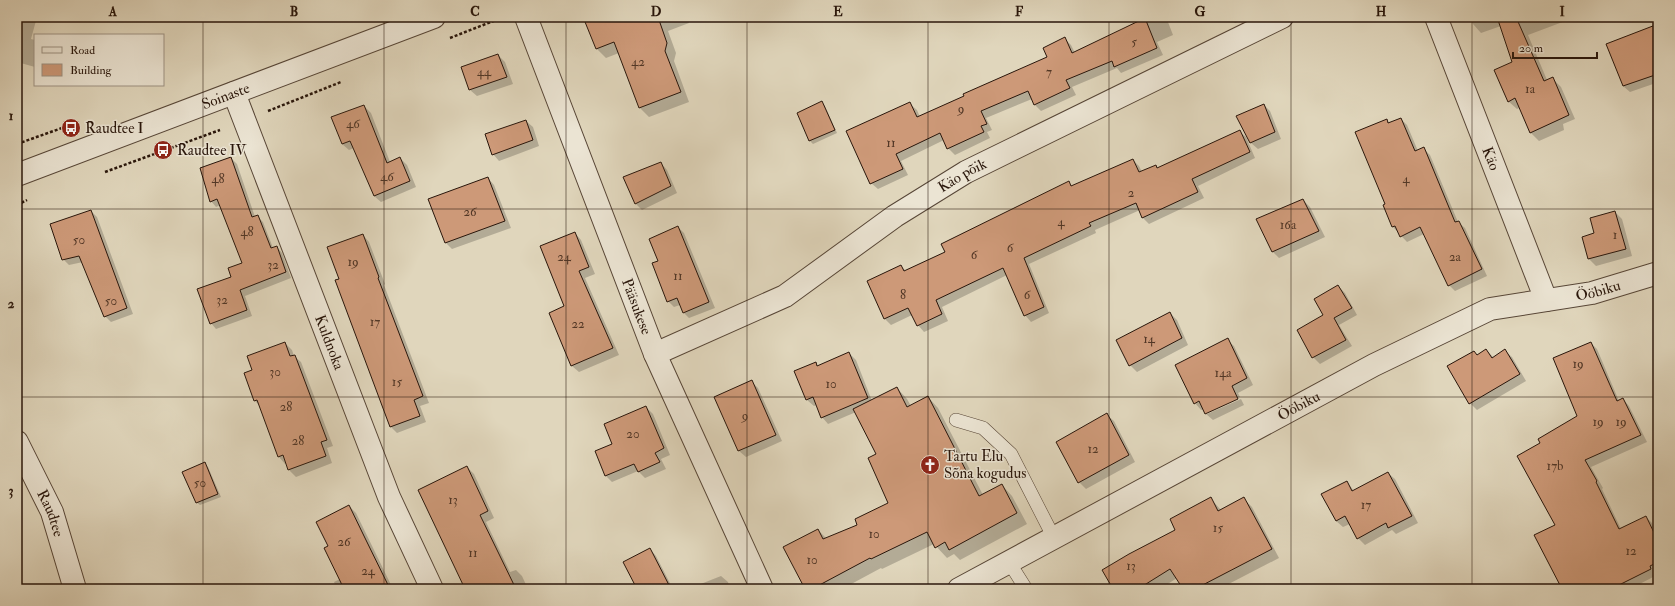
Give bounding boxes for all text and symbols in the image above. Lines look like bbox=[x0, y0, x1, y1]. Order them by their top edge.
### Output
text: A bbox=[108, 4, 118, 20]
text: B bbox=[290, 4, 298, 20]
text: C bbox=[470, 4, 480, 20]
text: D bbox=[651, 4, 662, 20]
text: E bbox=[833, 4, 843, 20]
text: F bbox=[1015, 4, 1024, 20]
text: G bbox=[1195, 4, 1206, 20]
text: H bbox=[1376, 4, 1387, 20]
text: I bbox=[1559, 4, 1565, 20]
legend bbox=[34, 34, 164, 86]
house number: 5 bbox=[1131, 34, 1137, 50]
scale bar bbox=[1513, 34, 1597, 60]
text: 20 m bbox=[1519, 41, 1544, 56]
text: Road bbox=[70, 43, 95, 58]
house number: 42 bbox=[631, 54, 645, 70]
text: Building bbox=[70, 63, 113, 78]
house number: 44 bbox=[477, 64, 492, 80]
house number: 7 bbox=[1046, 64, 1052, 80]
street label: Soinaste bbox=[199, 78, 252, 114]
house number: 1a bbox=[1525, 81, 1536, 97]
house number: 9 bbox=[957, 101, 964, 117]
text: 1 bbox=[9, 108, 14, 124]
house number: 46 bbox=[346, 116, 361, 132]
bus stop icon: Raudtee I bbox=[60, 117, 82, 139]
place label: Raudtee I bbox=[85, 119, 144, 138]
house number: 11 bbox=[886, 135, 896, 151]
bus stop icon: Raudtee IV bbox=[152, 139, 174, 161]
place label: Raudtee IV bbox=[177, 141, 248, 160]
street label: Käo bbox=[1478, 144, 1504, 173]
street label: Käo põik bbox=[934, 154, 990, 197]
house number: 46 bbox=[380, 169, 395, 185]
house number: 48 bbox=[211, 171, 225, 187]
house number: 4 bbox=[1402, 171, 1410, 187]
house number: 2 bbox=[1128, 185, 1135, 201]
house number: 26 bbox=[463, 204, 478, 220]
house number: 4 bbox=[1057, 214, 1065, 230]
house number: 16a bbox=[1280, 217, 1297, 233]
house number: 48 bbox=[240, 224, 254, 240]
house number: 1 bbox=[1613, 227, 1618, 243]
house number: 50 bbox=[73, 232, 85, 248]
house number: 6 bbox=[1007, 240, 1015, 256]
house number: 6 bbox=[971, 247, 979, 263]
house number: 24 bbox=[557, 249, 572, 265]
house number: 2a bbox=[1449, 249, 1462, 265]
house number: 19 bbox=[347, 254, 359, 270]
house number: 32 bbox=[267, 257, 279, 273]
house number: 11 bbox=[673, 268, 683, 284]
street label: Ööbiku bbox=[1574, 275, 1623, 305]
street label: Pääsukese bbox=[617, 276, 656, 337]
house number: 8 bbox=[900, 287, 906, 303]
house number: 6 bbox=[1024, 287, 1032, 303]
house number: 32 bbox=[216, 292, 228, 308]
house number: 50 bbox=[105, 293, 117, 309]
text: 2 bbox=[8, 296, 15, 312]
street label: Kuldnoka bbox=[311, 312, 349, 373]
house number: 17 bbox=[370, 314, 380, 330]
house number: 22 bbox=[571, 316, 585, 332]
house number: 14 bbox=[1143, 331, 1156, 347]
house number: 19 bbox=[1572, 356, 1584, 372]
house number: 30 bbox=[269, 364, 281, 380]
house number: 14a bbox=[1215, 365, 1232, 381]
house number: 15 bbox=[392, 374, 402, 390]
house number: 10 bbox=[825, 376, 837, 392]
street label: Ööbiku bbox=[1274, 386, 1323, 425]
house number: 28 bbox=[280, 399, 292, 415]
house number: 9 bbox=[741, 408, 748, 424]
house number: 19 bbox=[1592, 414, 1604, 430]
house number: 19 bbox=[1615, 414, 1627, 430]
house number: 20 bbox=[626, 426, 640, 442]
house number: 28 bbox=[292, 433, 304, 449]
house number: 12 bbox=[1087, 441, 1099, 457]
place label: Tartu Elu Sõna kogudus bbox=[944, 447, 1026, 483]
church icon: Tartu Elu Sõna kogudus bbox=[919, 454, 941, 476]
house number: 17b bbox=[1547, 458, 1564, 474]
house number: 50 bbox=[194, 475, 206, 491]
text: 3 bbox=[9, 483, 14, 499]
street label: Raudtee bbox=[33, 486, 68, 539]
house number: 13 bbox=[448, 492, 458, 508]
house number: 17 bbox=[1361, 497, 1371, 513]
house number: 15 bbox=[1213, 520, 1223, 536]
house number: 10 bbox=[868, 526, 880, 542]
house number: 26 bbox=[337, 534, 352, 550]
house number: 12 bbox=[1625, 543, 1637, 559]
house number: 11 bbox=[468, 545, 478, 561]
house number: 10 bbox=[806, 552, 818, 568]
house number: 13 bbox=[1126, 558, 1136, 574]
house number: 24 bbox=[361, 563, 376, 579]

